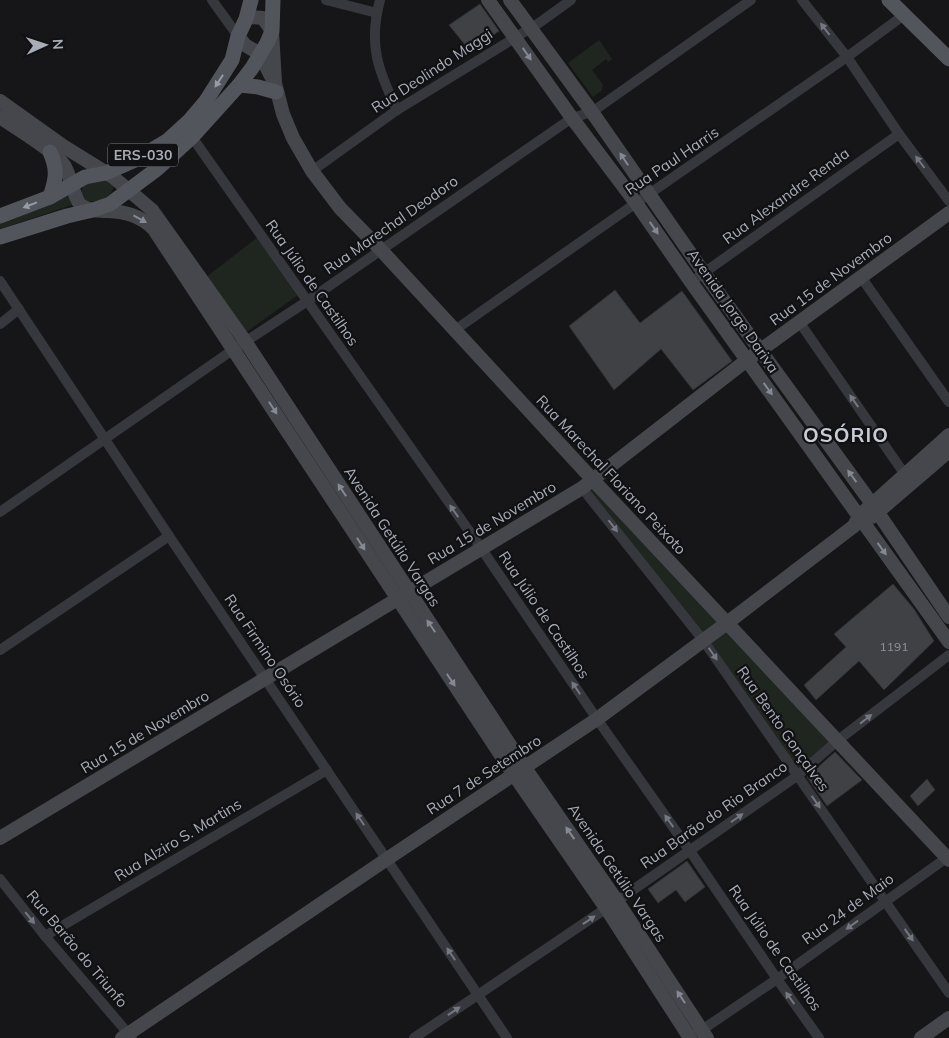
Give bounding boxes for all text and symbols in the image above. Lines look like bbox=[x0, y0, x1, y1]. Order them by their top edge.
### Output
north arrow bbox=[20, 20, 70, 70]
one-way arrow bbox=[820, 23, 831, 36]
street label: Rua Deolindo Maggi bbox=[367, 24, 496, 117]
text: N bbox=[49, 39, 67, 50]
one-way arrow bbox=[522, 47, 532, 61]
one-way arrow bbox=[214, 74, 224, 87]
street label: Rua Paul Harris bbox=[621, 122, 722, 199]
street label: Rua Alexandre Renda bbox=[719, 143, 853, 248]
road number: ERS-030 bbox=[108, 144, 178, 166]
one-way arrow bbox=[620, 152, 629, 166]
one-way arrow bbox=[914, 156, 925, 169]
street label: Rua Marechal Deodoro bbox=[320, 171, 461, 278]
one-way arrow bbox=[22, 201, 37, 209]
one-way arrow bbox=[133, 215, 147, 223]
street label: Rua Júlio de Castilhos bbox=[262, 216, 363, 350]
one-way arrow bbox=[649, 221, 659, 234]
street label: Rua 15 de Novembro bbox=[766, 228, 896, 329]
street label: Avenida Jorge Dariva bbox=[683, 245, 783, 376]
one-way arrow bbox=[763, 382, 773, 396]
street label: Rua Marechal Floriano Peixoto bbox=[532, 391, 690, 558]
one-way arrow bbox=[849, 394, 859, 408]
one-way arrow bbox=[268, 401, 277, 415]
district label: OSÓRIO bbox=[803, 422, 889, 447]
street label: Avenida Getúlio Vargas bbox=[340, 463, 445, 610]
one-way arrow bbox=[846, 470, 857, 483]
street label: Rua 15 de Novembro bbox=[424, 477, 560, 568]
one-way arrow bbox=[337, 483, 347, 497]
one-way arrow bbox=[449, 504, 459, 518]
one-way arrow bbox=[607, 520, 618, 533]
one-way arrow bbox=[357, 537, 366, 551]
one-way arrow bbox=[877, 543, 887, 556]
street label: Rua Júlio de Castilhos bbox=[495, 547, 594, 682]
street label: Rua Firmino Osório bbox=[220, 590, 310, 711]
one-way arrow bbox=[426, 619, 436, 633]
house number: 1191 bbox=[880, 639, 908, 654]
one-way arrow bbox=[708, 648, 718, 661]
street label: Rua Bento Gonçalves bbox=[733, 662, 834, 795]
one-way arrow bbox=[446, 673, 456, 687]
one-way arrow bbox=[571, 681, 581, 695]
street label: Rua 15 de Novembro bbox=[77, 686, 213, 777]
one-way arrow bbox=[859, 714, 873, 724]
street label: Rua 7 de Setembro bbox=[423, 730, 545, 819]
street label: Rua Barão do Rio Branco bbox=[637, 757, 791, 873]
street label: Rua Alziro S. Martins bbox=[111, 794, 245, 885]
one-way arrow bbox=[811, 795, 821, 809]
street label: Avenida Getúlio Vargas bbox=[564, 800, 671, 946]
one-way arrow bbox=[355, 812, 365, 826]
one-way arrow bbox=[730, 813, 744, 823]
one-way arrow bbox=[664, 814, 674, 828]
one-way arrow bbox=[565, 827, 575, 840]
street label: Rua 24 de Maio bbox=[798, 869, 897, 948]
street label: Rua Júlio de Castilhos bbox=[725, 881, 826, 1015]
street label: Rua Barão do Triunfo bbox=[23, 886, 132, 1011]
one-way arrow bbox=[25, 911, 36, 924]
one-way arrow bbox=[582, 915, 595, 925]
one-way arrow bbox=[845, 920, 859, 930]
one-way arrow bbox=[904, 928, 914, 942]
one-way arrow bbox=[446, 947, 456, 961]
one-way arrow bbox=[676, 991, 685, 1004]
one-way arrow bbox=[785, 992, 795, 1005]
one-way arrow bbox=[447, 1006, 461, 1016]

